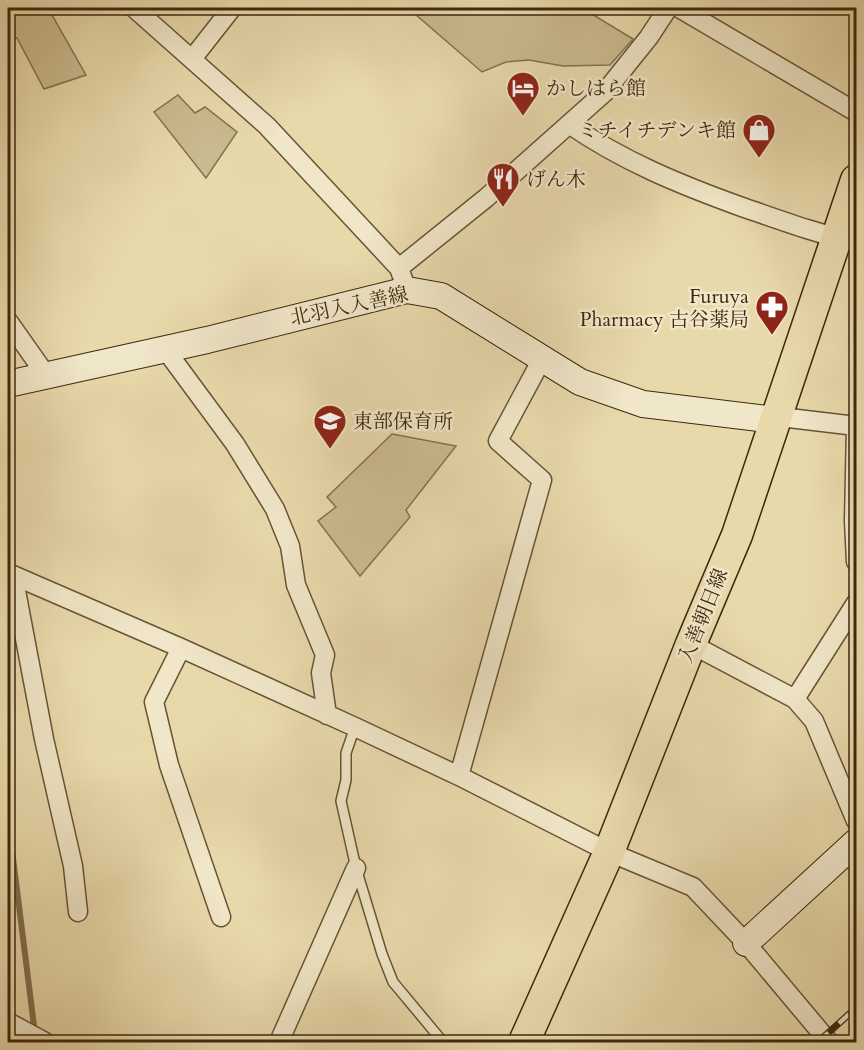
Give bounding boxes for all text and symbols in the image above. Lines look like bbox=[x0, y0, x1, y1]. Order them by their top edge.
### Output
hotel icon: かしはら館 bbox=[505, 70, 541, 117]
place label: かしはら館 bbox=[546, 75, 646, 102]
shop icon: ミチイチデンキ館 bbox=[741, 112, 777, 159]
place label: ミチイチデンキ館 bbox=[578, 117, 736, 144]
restaurant icon: げん木 bbox=[485, 161, 521, 208]
place label: げん木 bbox=[526, 166, 586, 193]
street label: 北羽入入善線 bbox=[288, 280, 410, 332]
place label: Furuya Pharmacy 古谷薬局 bbox=[580, 283, 749, 333]
pharmacy icon: Furuya Pharmacy 古谷薬局 bbox=[754, 289, 790, 336]
school or university icon: 東部保育所 bbox=[312, 403, 348, 450]
place label: 東部保育所 bbox=[353, 408, 453, 435]
street label: 入善朝日線 bbox=[672, 565, 734, 667]

